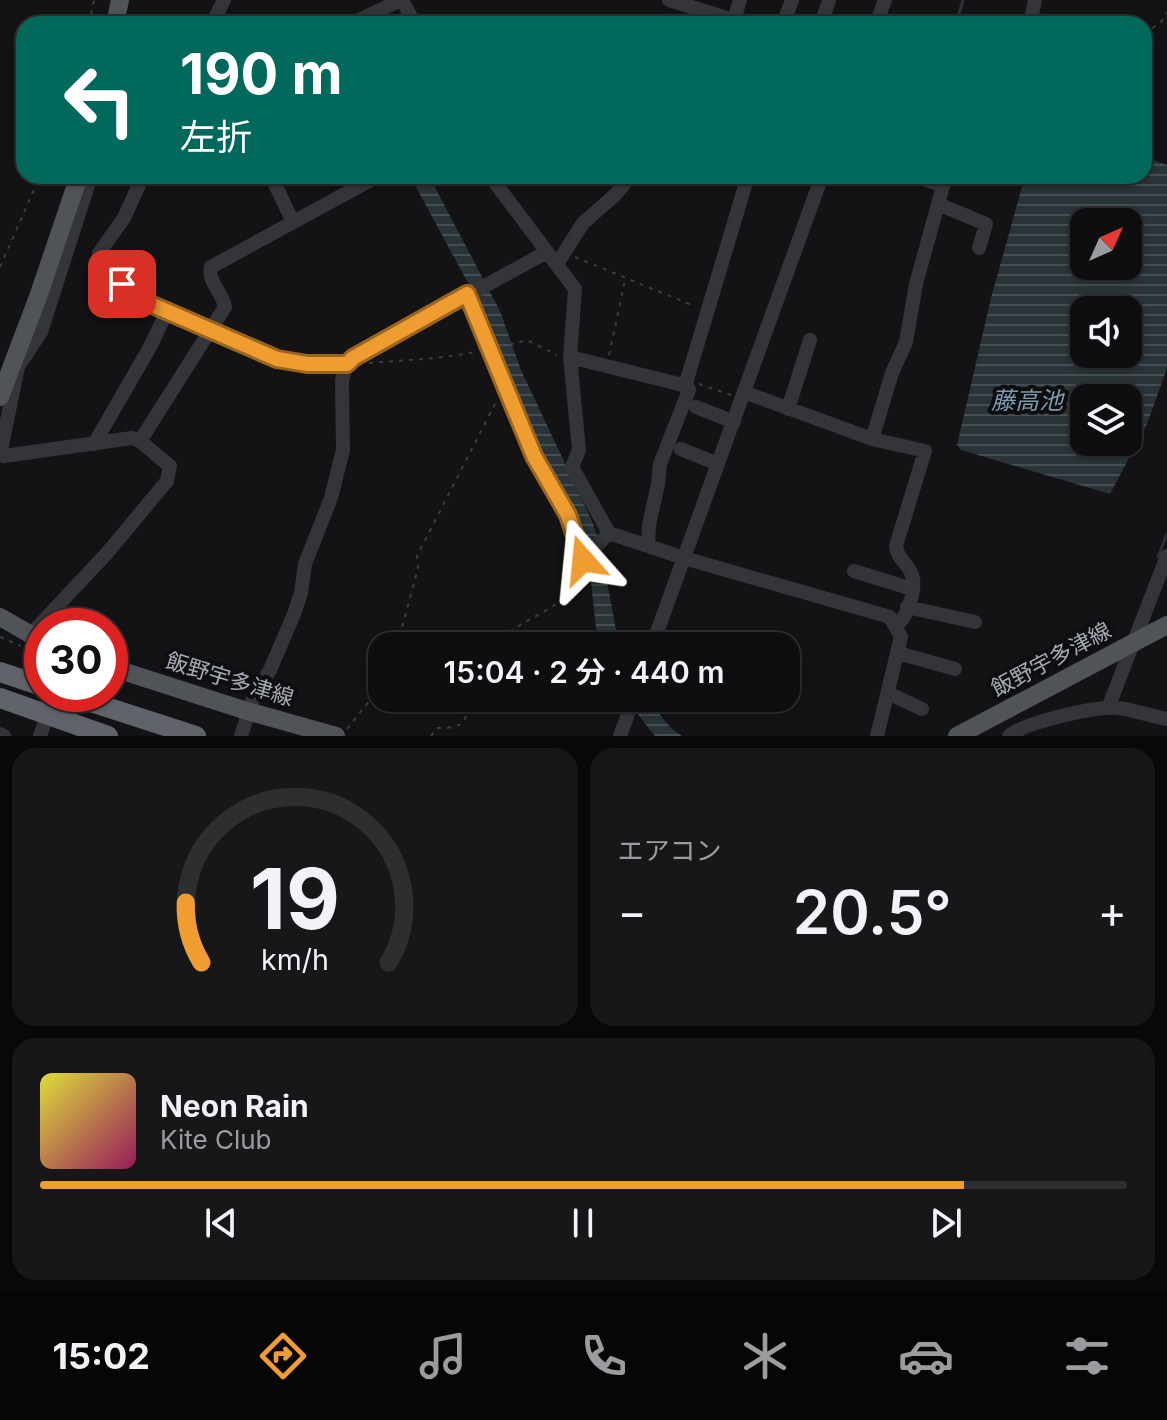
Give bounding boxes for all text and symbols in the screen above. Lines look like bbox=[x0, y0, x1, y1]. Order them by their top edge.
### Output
text: 190 m bbox=[180, 40, 343, 108]
icon: left bbox=[48, 48, 152, 152]
text: 左折 bbox=[180, 115, 252, 159]
north arrow bbox=[1070, 208, 1142, 280]
map controls bbox=[1070, 208, 1142, 456]
pin bbox=[88, 250, 156, 318]
icon: arrive bbox=[100, 262, 144, 306]
button: sound bbox=[1070, 296, 1142, 368]
button: layers bbox=[1070, 384, 1142, 456]
water label: 藤高池 bbox=[991, 386, 1065, 415]
position arrow bbox=[541, 518, 625, 602]
speed limit sign: 30 bbox=[24, 608, 128, 712]
street label: 飯野宇多津線 bbox=[987, 617, 1115, 701]
street label: 飯野宇多津線 bbox=[163, 647, 297, 711]
text: 15:04 · 2 分 · 440 m bbox=[444, 654, 724, 690]
text: エアコン bbox=[618, 835, 722, 866]
text: 19 bbox=[250, 848, 340, 949]
text: 20.5° bbox=[793, 876, 952, 948]
text: − bbox=[618, 885, 647, 939]
text: + bbox=[1098, 885, 1127, 939]
text: km/h bbox=[261, 942, 329, 977]
text: Neon Rain bbox=[160, 1088, 309, 1124]
text: Kite Club bbox=[160, 1124, 271, 1155]
icon: previous bbox=[199, 1201, 243, 1245]
icon: pause bbox=[561, 1201, 605, 1245]
icon: next bbox=[924, 1201, 968, 1245]
icon: directions bbox=[255, 1328, 311, 1384]
icon: music bbox=[415, 1328, 471, 1384]
icon: phone bbox=[576, 1328, 632, 1384]
icon: climate bbox=[737, 1328, 793, 1384]
icon: car bbox=[898, 1328, 954, 1384]
icon: filters bbox=[1059, 1328, 1115, 1384]
text: 15:02 bbox=[52, 1334, 150, 1378]

